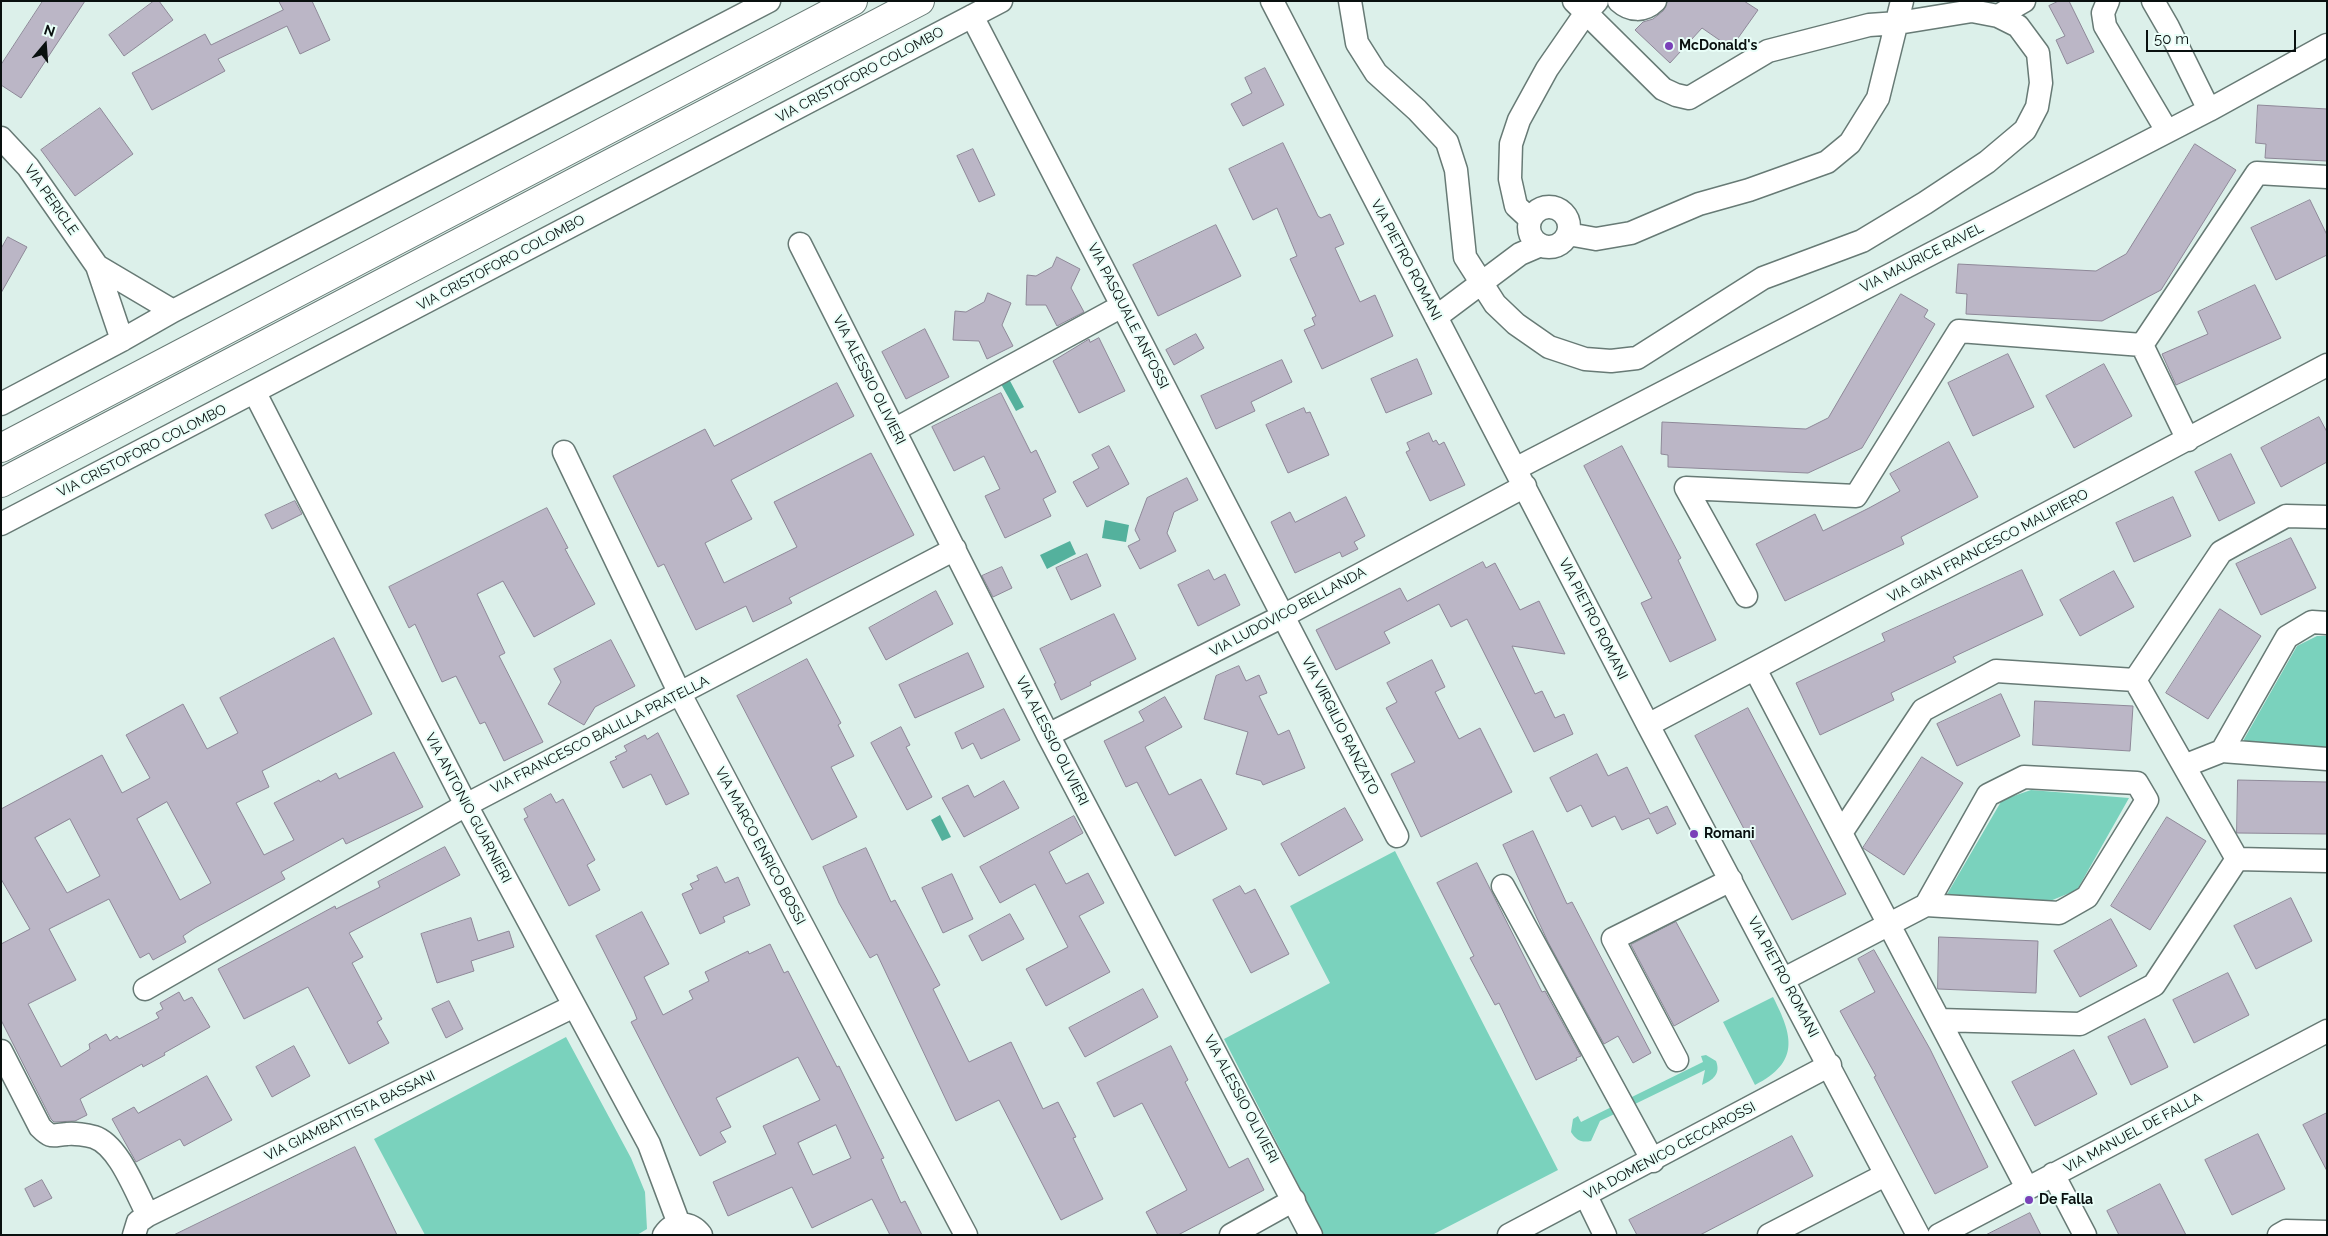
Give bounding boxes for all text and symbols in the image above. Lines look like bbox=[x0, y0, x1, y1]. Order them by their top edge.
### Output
north arrow bbox=[20, 20, 70, 70]
scale bar bbox=[2148, 20, 2298, 52]
text: N bbox=[42, 21, 57, 40]
street label: VIA CRISTOFORO COLOMBO bbox=[773, 24, 947, 126]
text: 50 m bbox=[2154, 30, 2189, 48]
place label: McDonald's bbox=[1679, 38, 1757, 54]
marker: McDonald's bbox=[1663, 40, 1675, 52]
street label: VIA PERICLE bbox=[21, 162, 81, 238]
street label: VIA PIETRO ROMANI bbox=[1367, 197, 1445, 323]
street label: VIA CRISTOFORO COLOMBO bbox=[414, 212, 588, 314]
street label: VIA MAURICE RAVEL bbox=[1858, 220, 1986, 296]
street label: VIA PASQUALE ANFOSSI bbox=[1084, 240, 1172, 392]
street label: VIA ALESSIO OLIVIERI bbox=[829, 313, 909, 447]
street label: VIA CRISTOFORO COLOMBO bbox=[55, 401, 229, 501]
street label: VIA GIAN FRANCESCO MALIPIERO bbox=[1885, 486, 2091, 606]
street label: VIA PIETRO ROMANI bbox=[1555, 555, 1631, 683]
street label: VIA LUDOVICO BELLANDA bbox=[1207, 564, 1369, 660]
street label: VIA VIRGILIO RANZATO bbox=[1298, 654, 1382, 798]
street label: VIA FRANCESCO BALILLA PRATELLA bbox=[488, 672, 712, 798]
street label: VIA ALESSIO OLIVIERI bbox=[1012, 674, 1092, 808]
street label: VIA ANTONIO GUARNIERI bbox=[421, 730, 515, 886]
street label: VIA MARCO ENRICO BOSSI bbox=[711, 764, 809, 928]
place label: Romani bbox=[1704, 826, 1755, 842]
marker: Romani bbox=[1688, 828, 1700, 840]
street label: VIA PIETRO ROMANI bbox=[1744, 914, 1822, 1040]
street label: VIA ALESSIO OLIVIERI bbox=[1200, 1032, 1282, 1166]
street label: VIA GIAMBATTISTA BASSANI bbox=[262, 1067, 438, 1165]
street label: VIA MANUEL DE FALLA bbox=[2061, 1089, 2205, 1177]
street label: VIA DOMENICO CECCAROSSI bbox=[1581, 1099, 1759, 1203]
place label: De Falla bbox=[2039, 1192, 2093, 1208]
marker: De Falla bbox=[2023, 1194, 2035, 1206]

